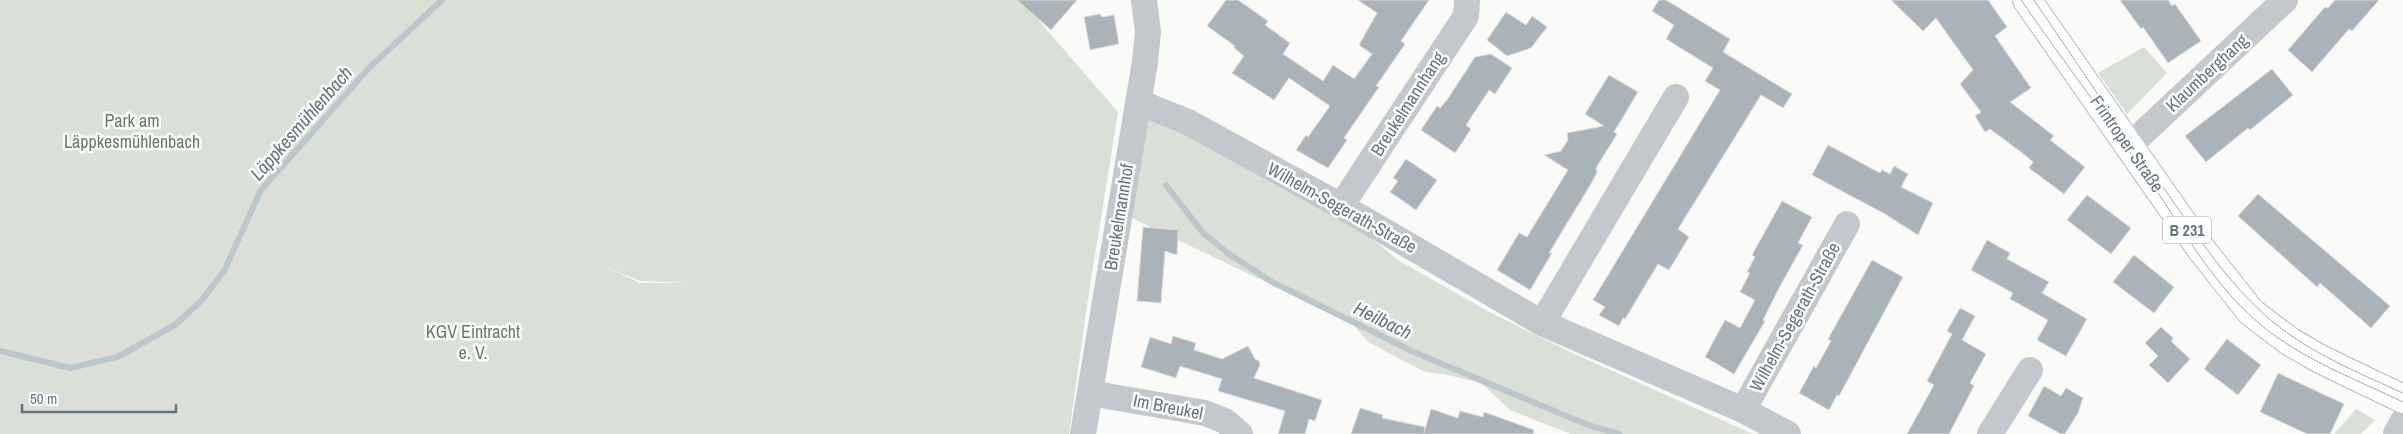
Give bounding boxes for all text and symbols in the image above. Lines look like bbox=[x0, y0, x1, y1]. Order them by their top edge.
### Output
street label: Klaumberghang bbox=[2160, 27, 2254, 117]
street label: Breukelmannhang bbox=[1364, 46, 1451, 161]
water label: Läppkesmühlenbach bbox=[244, 60, 358, 186]
street label: Frintroper Straße bbox=[2085, 90, 2170, 197]
park label: Park am Läppkesmühlenbach bbox=[64, 108, 200, 154]
street label: Wilhelm-Segerath-Straße bbox=[1263, 156, 1421, 259]
street label: Breukelmannhof bbox=[1098, 161, 1139, 272]
road number: B 231 bbox=[2163, 216, 2211, 244]
street label: Wilhelm-Segerath-Straße bbox=[1743, 238, 1846, 396]
water label: Heilbach bbox=[1350, 295, 1416, 345]
park label: KGV Eintracht e. V. bbox=[426, 319, 520, 365]
scale bar bbox=[22, 382, 176, 414]
text: 50 m bbox=[30, 388, 57, 409]
street label: Im Breukel bbox=[1131, 388, 1205, 426]

